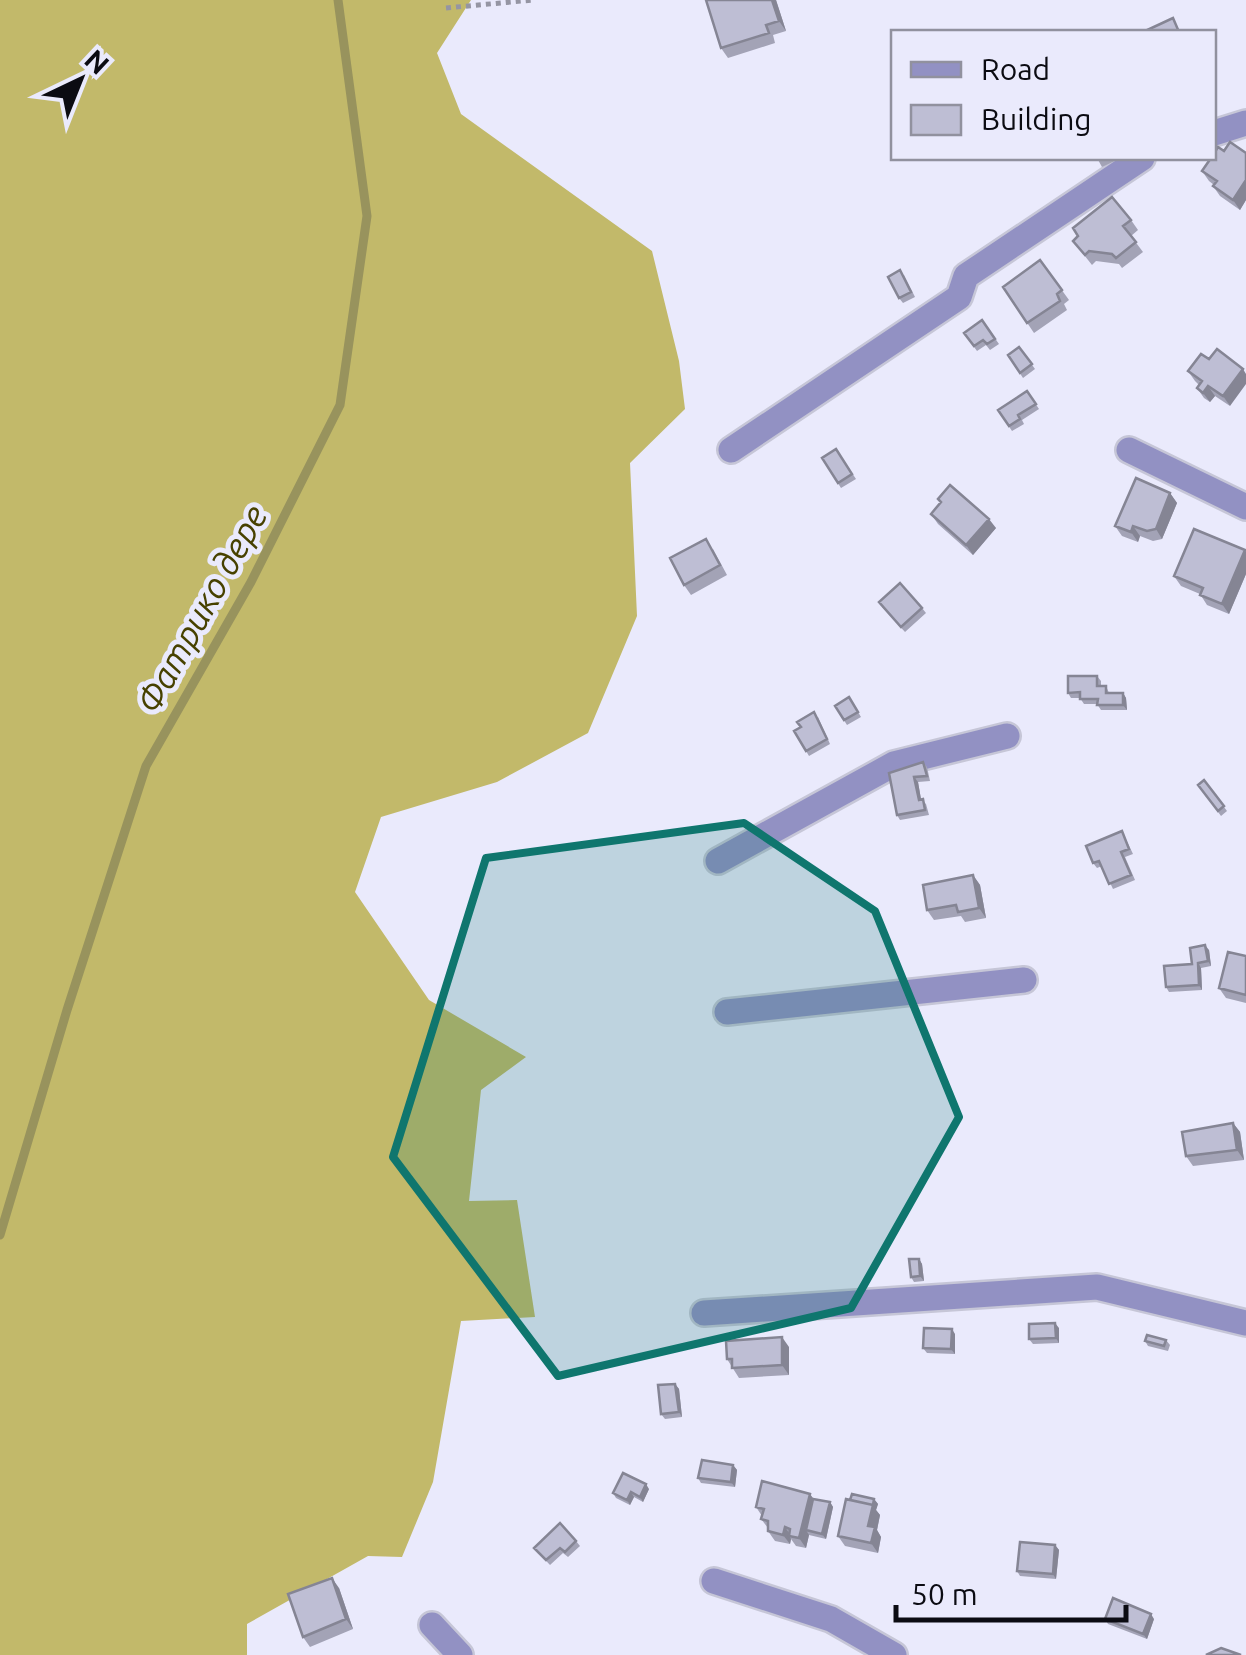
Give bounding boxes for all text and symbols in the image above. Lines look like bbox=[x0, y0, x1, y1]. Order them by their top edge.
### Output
north arrow bbox=[30, 30, 130, 130]
legend bbox=[891, 30, 1216, 160]
text: N bbox=[79, 43, 116, 80]
text: Road bbox=[981, 52, 1050, 86]
text: Building bbox=[981, 102, 1092, 136]
water label: Фатрико дере bbox=[127, 498, 275, 720]
scale bar bbox=[896, 1560, 1126, 1622]
text: 50 m bbox=[911, 1577, 978, 1611]

